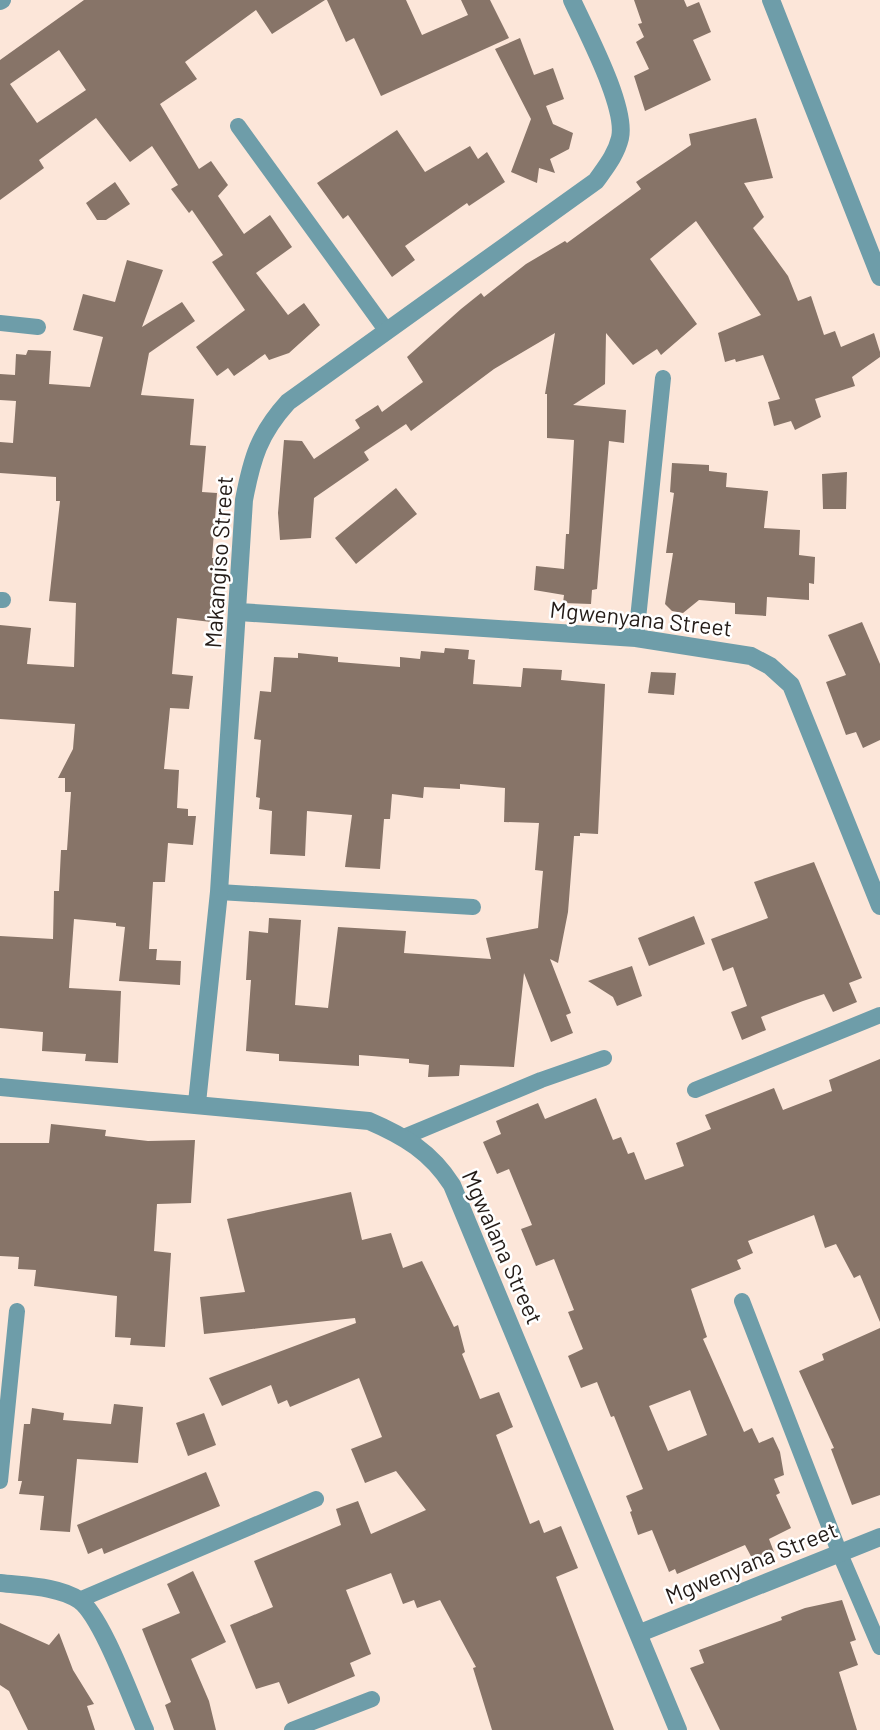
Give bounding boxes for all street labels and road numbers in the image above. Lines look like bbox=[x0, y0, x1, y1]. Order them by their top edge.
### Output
street label: Makangiso Street bbox=[198, 475, 238, 649]
street label: Mgwenyana Street bbox=[549, 595, 733, 641]
street label: Mgwalana Street bbox=[457, 1166, 549, 1328]
street label: Mgwenyana Street bbox=[661, 1515, 841, 1609]

